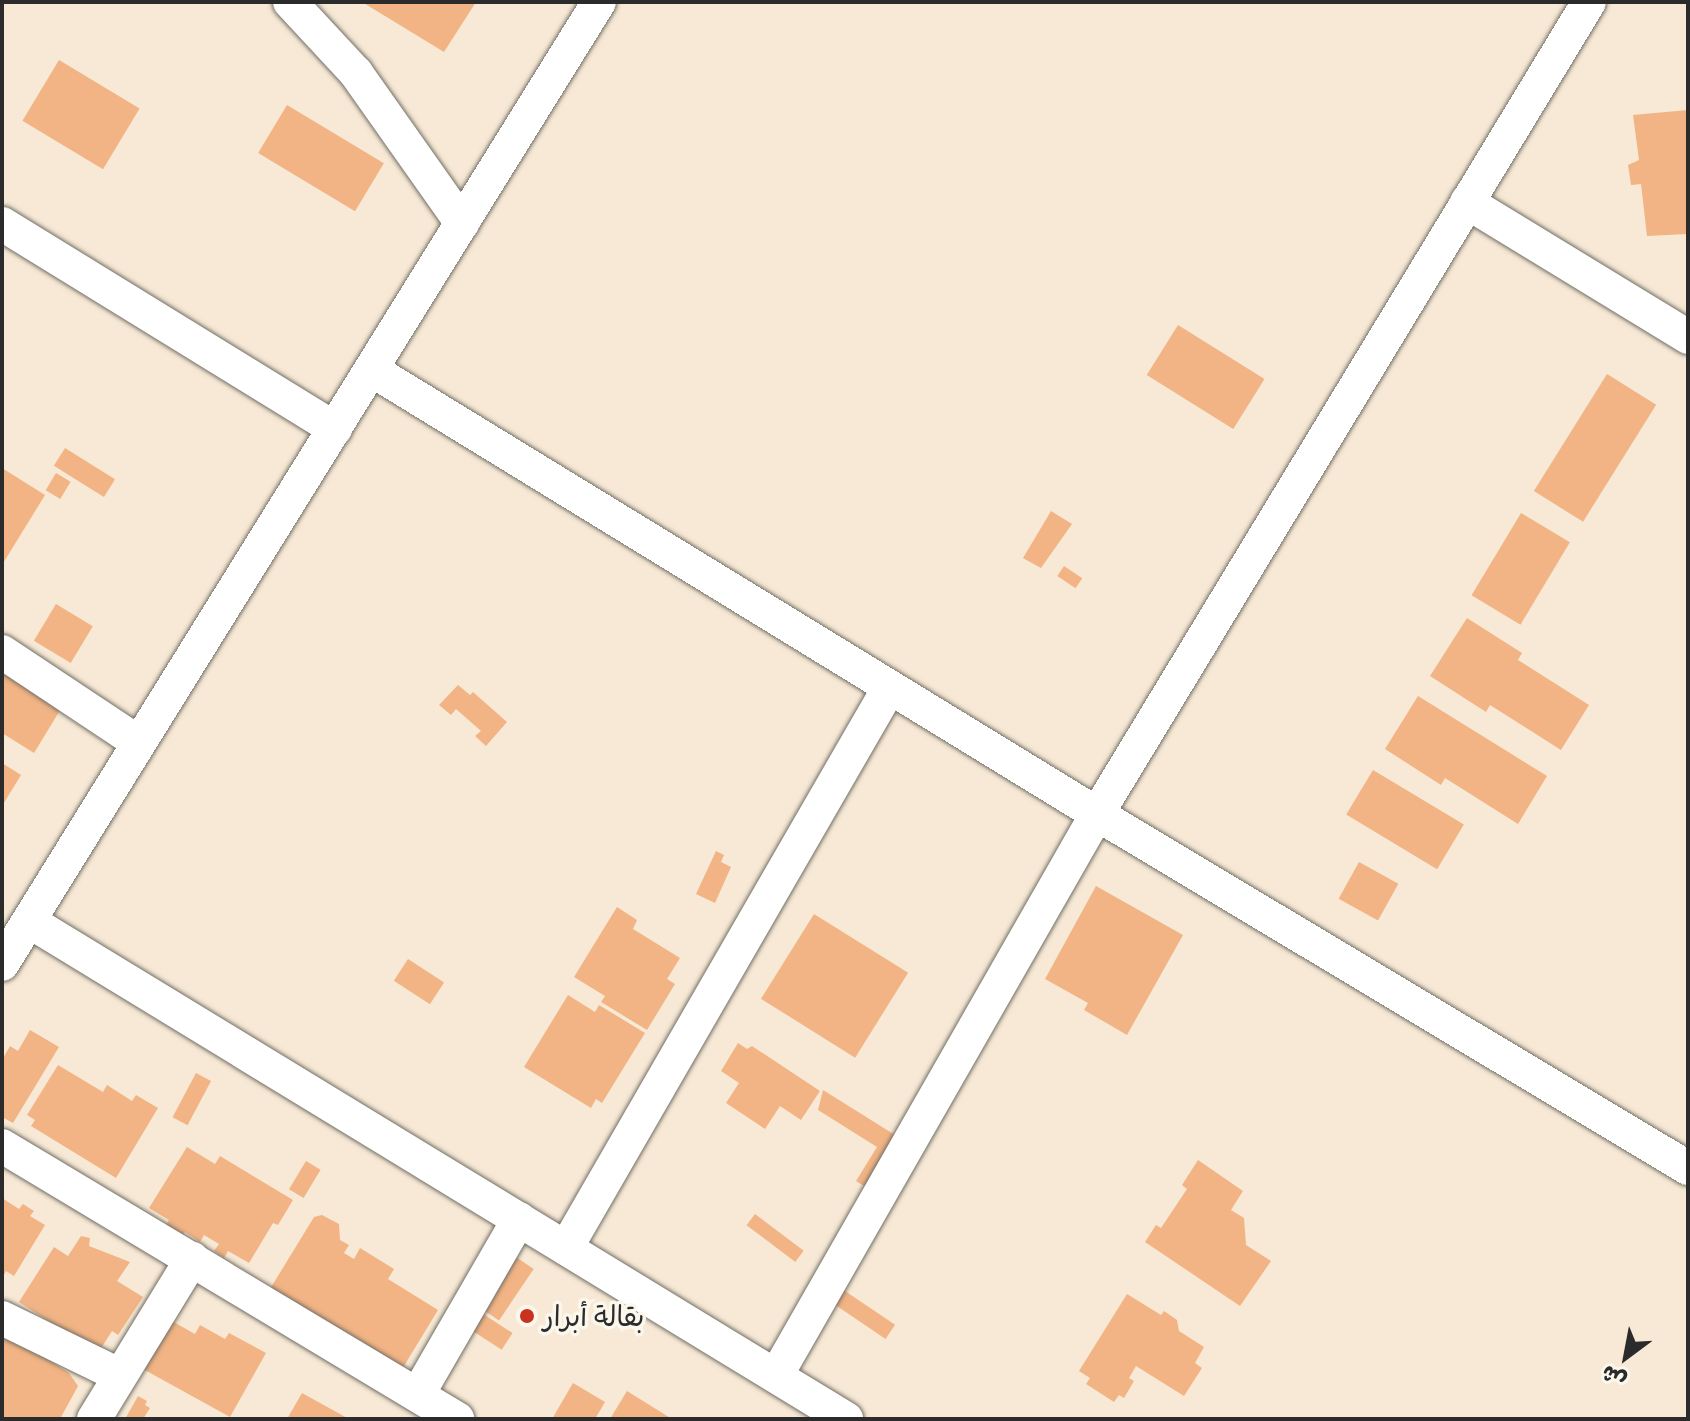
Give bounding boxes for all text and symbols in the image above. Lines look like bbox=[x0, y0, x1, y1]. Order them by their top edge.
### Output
place label: بقالة أبرار bbox=[543, 1299, 644, 1333]
marker: بقالة أبرار bbox=[518, 1307, 536, 1325]
north arrow bbox=[1586, 1317, 1666, 1397]
text: ش bbox=[1596, 1359, 1631, 1396]

